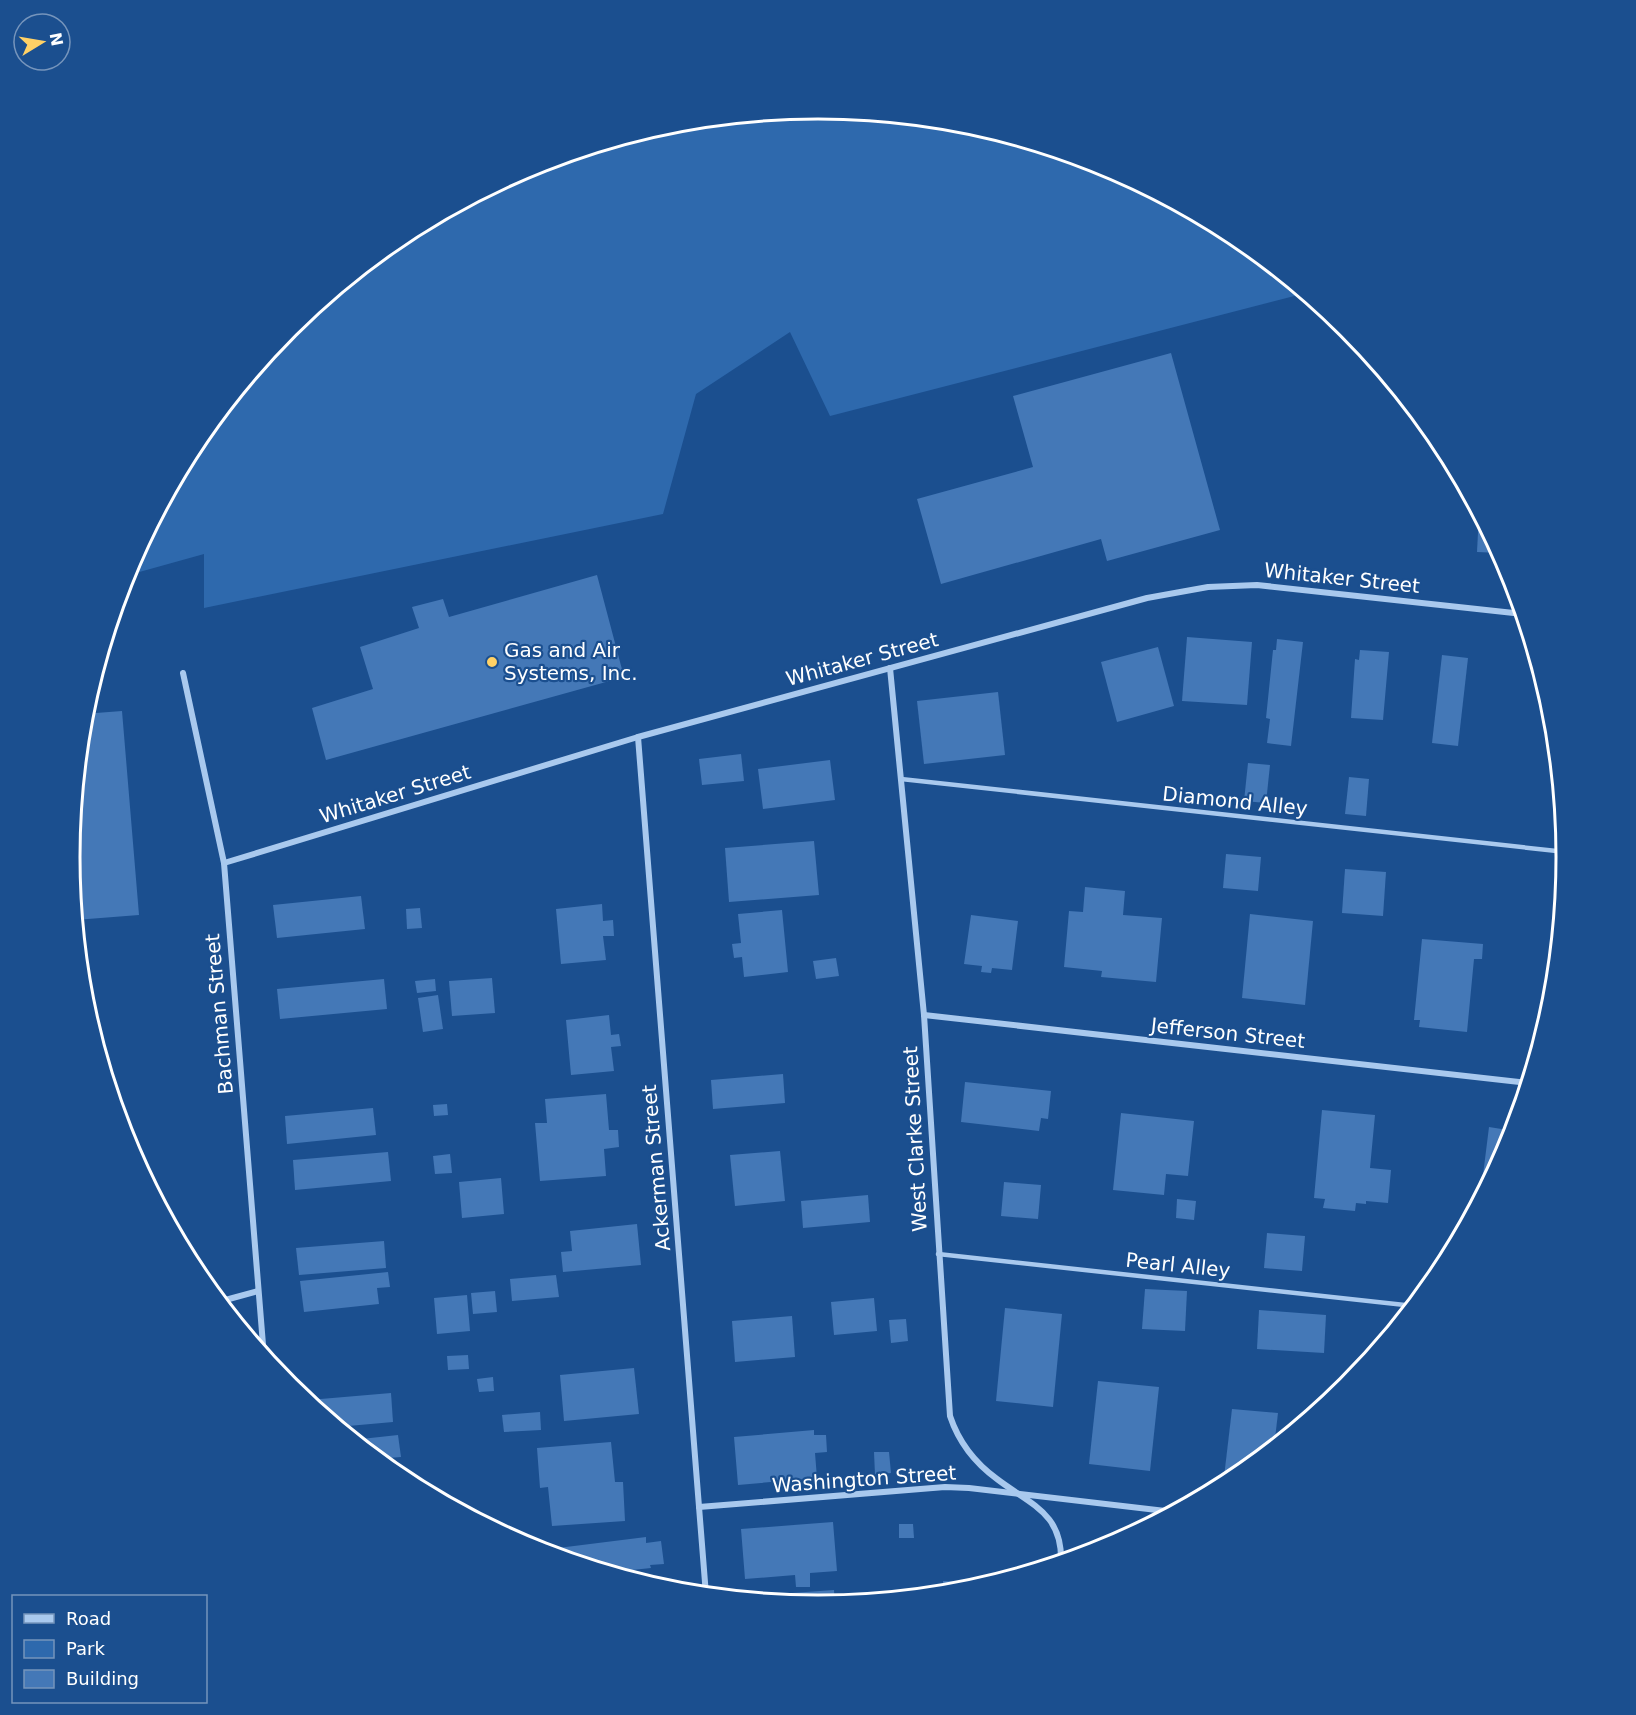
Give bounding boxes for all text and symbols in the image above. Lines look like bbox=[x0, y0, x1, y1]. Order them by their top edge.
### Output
north arrow bbox=[12, 12, 72, 72]
text: N bbox=[46, 31, 67, 48]
street label: Whitaker Street bbox=[1263, 558, 1421, 598]
street label: Whitaker Street bbox=[783, 627, 941, 691]
place label: Gas and Air Systems, Inc. bbox=[504, 638, 638, 685]
marker: Gas and Air Systems, Inc. bbox=[485, 655, 499, 669]
street label: Whitaker Street bbox=[317, 760, 474, 828]
street label: Diamond Alley bbox=[1161, 781, 1309, 821]
street label: Bachman Street bbox=[200, 933, 238, 1095]
street label: Jefferson Street bbox=[1148, 1013, 1306, 1053]
street label: West Clarke Street bbox=[898, 1045, 932, 1232]
street label: Ackerman Street bbox=[637, 1084, 675, 1252]
street label: Pearl Alley bbox=[1125, 1248, 1232, 1282]
street label: Washington Street bbox=[771, 1461, 957, 1497]
legend bbox=[12, 1595, 207, 1703]
text: Road bbox=[66, 1608, 111, 1629]
text: Park bbox=[66, 1638, 105, 1659]
text: Building bbox=[66, 1668, 139, 1689]

